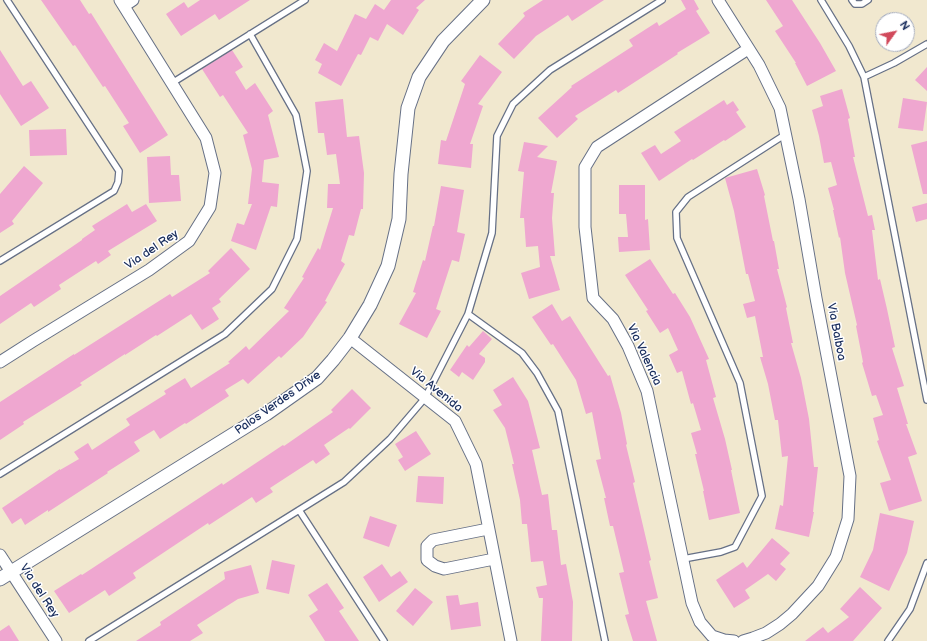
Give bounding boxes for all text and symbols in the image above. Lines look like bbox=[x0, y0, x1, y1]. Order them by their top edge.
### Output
north arrow bbox=[875, 12, 915, 52]
text: N bbox=[897, 19, 912, 33]
street label: Via del Rey bbox=[123, 227, 181, 273]
street label: Via Balboa bbox=[823, 302, 849, 362]
street label: Via Valencia bbox=[624, 322, 664, 388]
street label: Via Avenida bbox=[407, 364, 465, 416]
street label: Palos Verdes Drive bbox=[232, 368, 324, 438]
street label: Via del Rey bbox=[16, 561, 62, 621]

